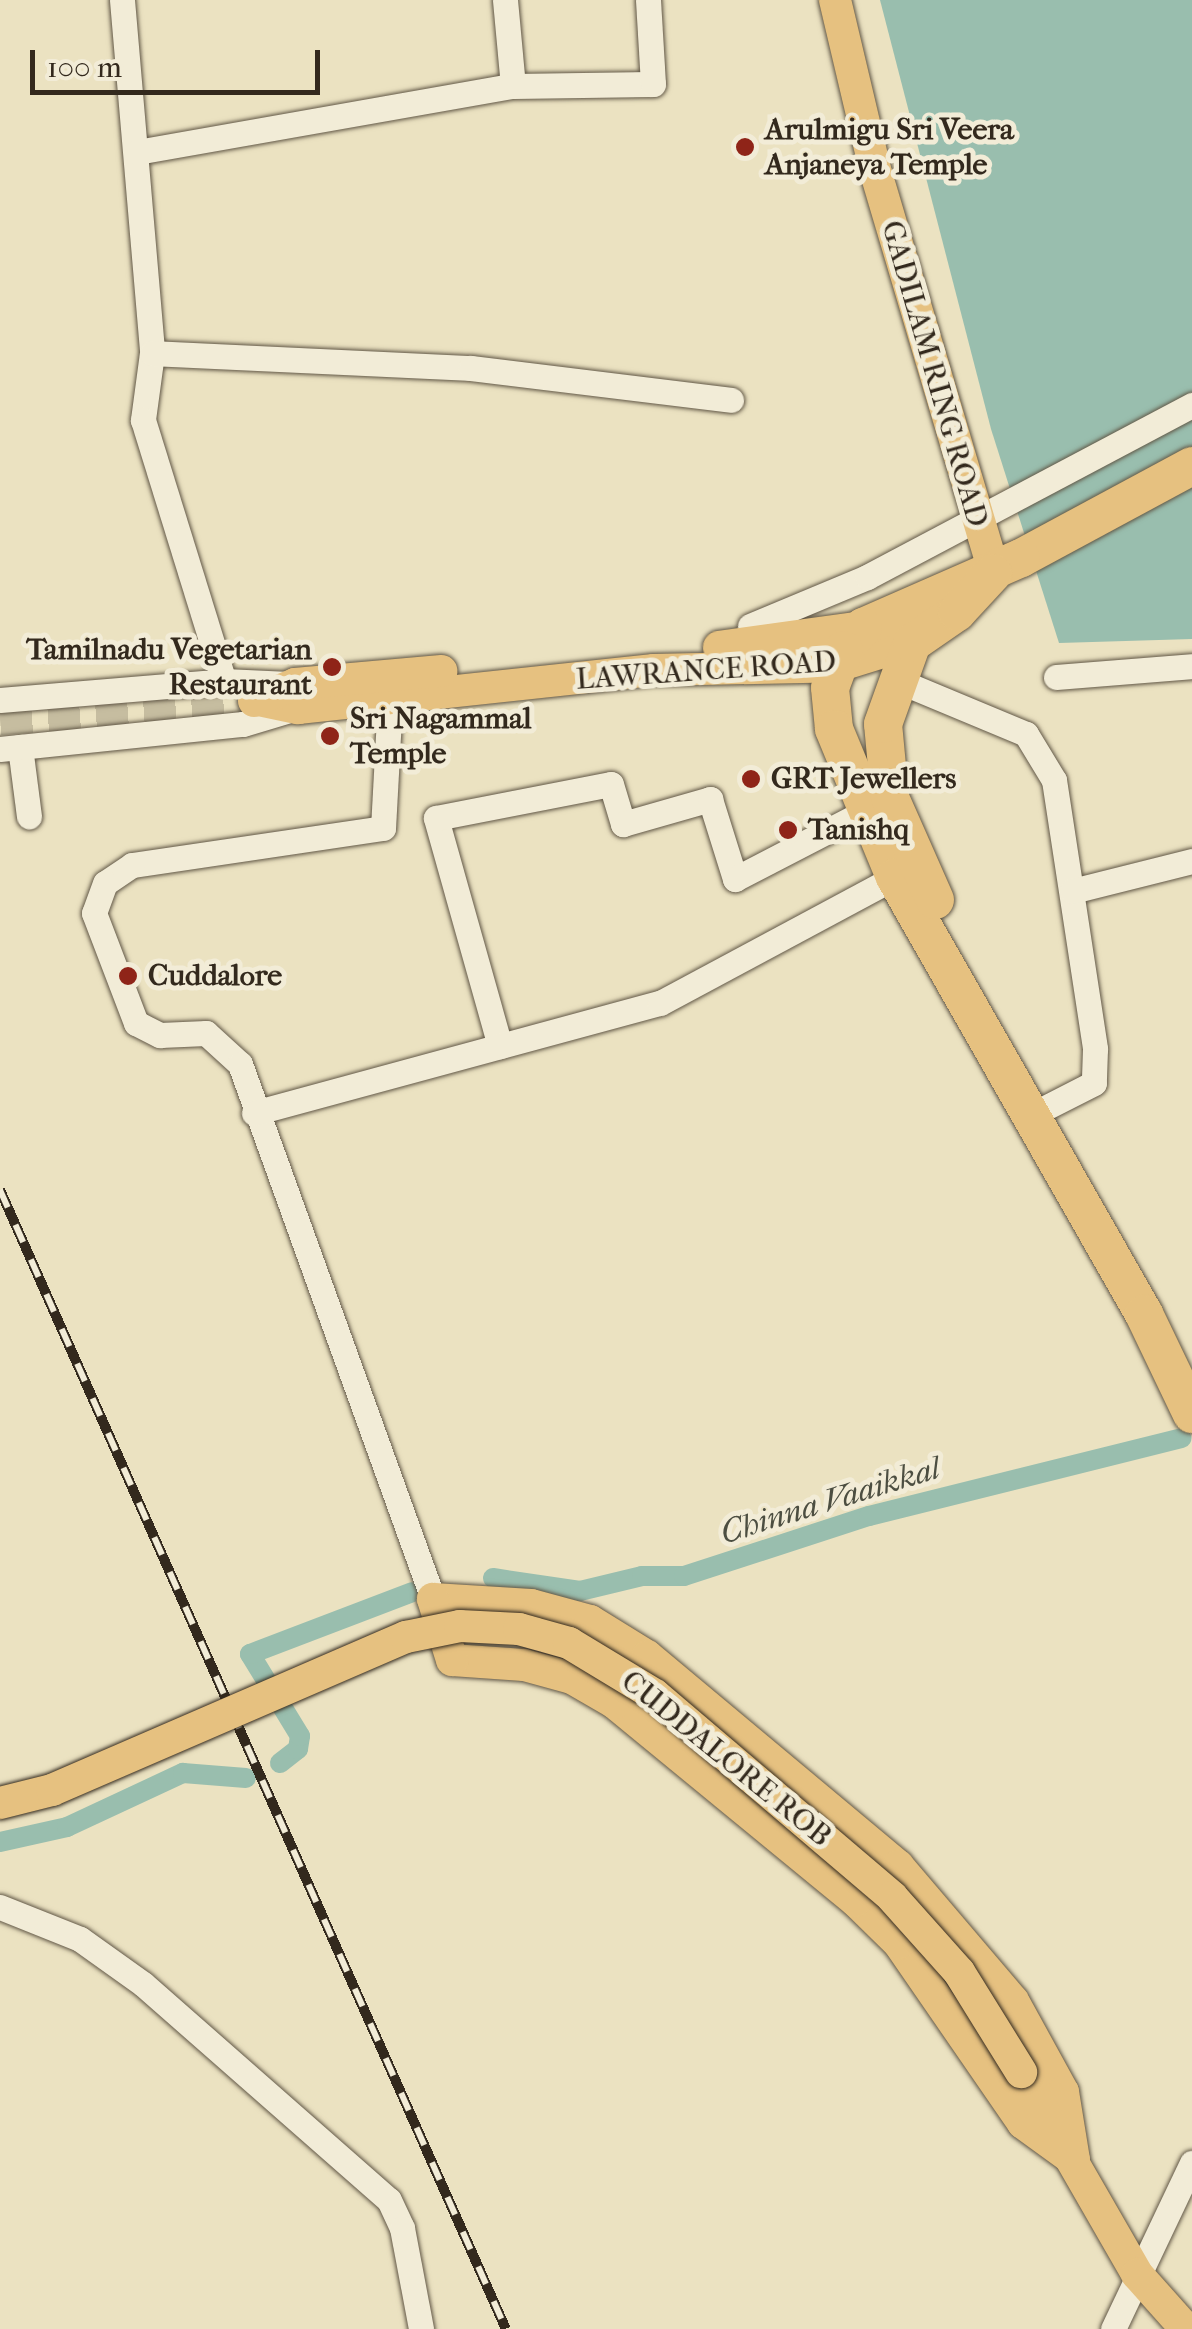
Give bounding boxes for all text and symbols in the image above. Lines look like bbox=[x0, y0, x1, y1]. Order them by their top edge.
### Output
scale bar bbox=[35, 30, 325, 92]
text: 100 m bbox=[47, 50, 122, 85]
place label: Arulmigu Sri Veera Anjaneya Temple bbox=[765, 112, 1014, 182]
marker: Arulmigu Sri Veera Anjaneya Temple bbox=[734, 136, 756, 158]
street label: GADILAM RING ROAD bbox=[873, 217, 995, 531]
place label: Tamilnadu Vegetarian Restaurant bbox=[26, 632, 312, 702]
street label: LAWRANCE ROAD bbox=[575, 644, 837, 698]
marker: Tamilnadu Vegetarian Restaurant bbox=[321, 656, 343, 678]
place label: Sri Nagammal Temple bbox=[350, 701, 531, 772]
marker: Sri Nagammal Temple bbox=[319, 725, 341, 747]
place label: GRT Jewellers bbox=[771, 761, 956, 797]
marker: GRT Jewellers bbox=[740, 768, 762, 790]
place label: Tanishq bbox=[808, 812, 909, 848]
marker: Tanishq bbox=[777, 819, 799, 841]
place label: Cuddalore bbox=[148, 958, 282, 994]
marker: Cuddalore bbox=[117, 965, 139, 987]
water label: Chinna Vaaikkal bbox=[716, 1449, 944, 1553]
street label: CUDDALORE ROB bbox=[614, 1663, 838, 1855]

